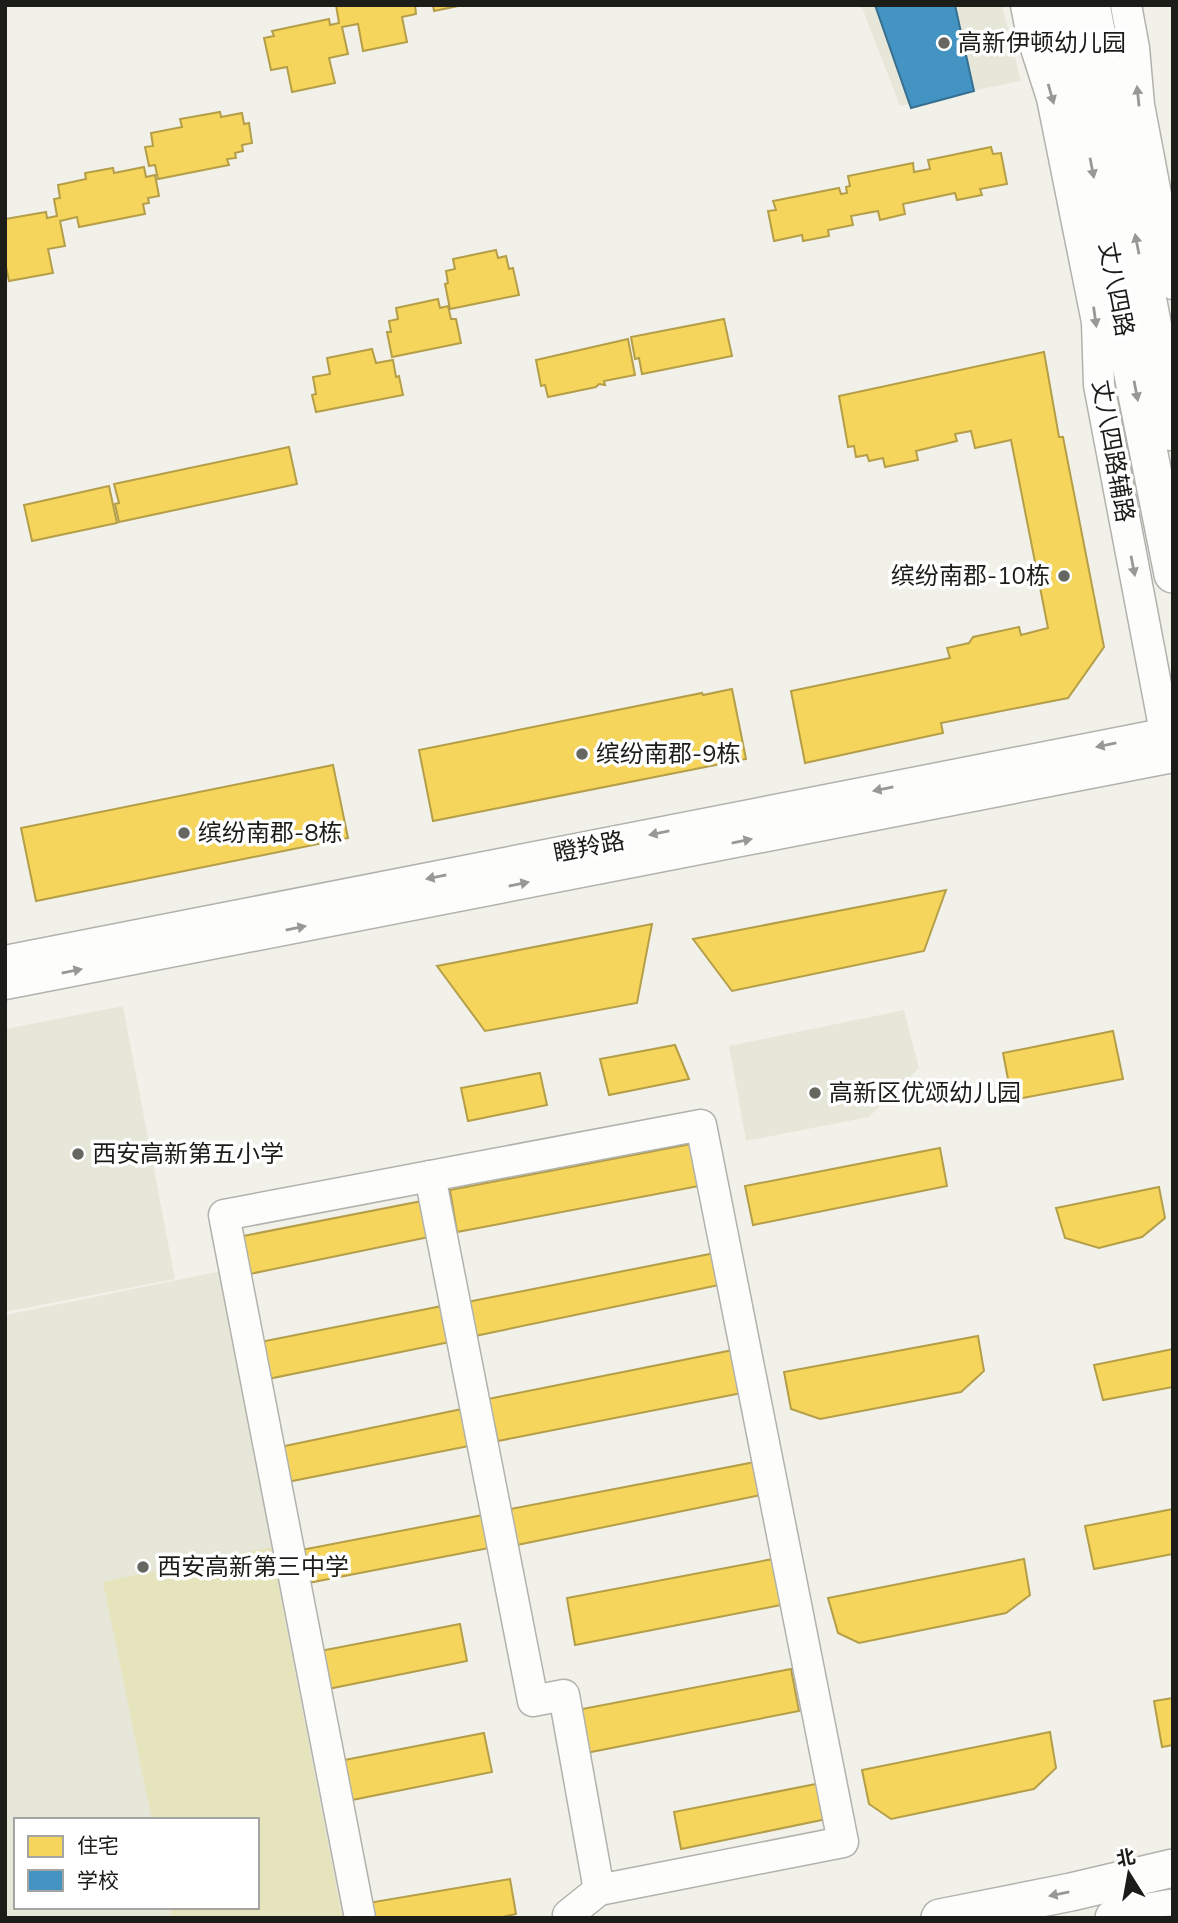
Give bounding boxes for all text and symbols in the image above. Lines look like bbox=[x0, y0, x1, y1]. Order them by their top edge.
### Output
place label: 高新伊顿幼儿园 bbox=[958, 27, 1126, 59]
marker: 高新伊顿幼儿园 bbox=[936, 35, 952, 51]
one-way arrow bbox=[1046, 84, 1056, 105]
one-way arrow bbox=[1133, 85, 1144, 107]
one-way arrow bbox=[1086, 157, 1097, 179]
one-way arrow bbox=[1131, 233, 1142, 255]
street label: 丈八四路 bbox=[1091, 239, 1141, 339]
one-way arrow bbox=[1090, 307, 1101, 329]
street label: 丈八四路辅路 bbox=[1085, 377, 1141, 525]
one-way arrow bbox=[1131, 380, 1142, 402]
one-way arrow bbox=[1128, 555, 1139, 577]
place label: 缤纷南郡-10栋 bbox=[891, 560, 1050, 592]
marker: 缤纷南郡-10栋 bbox=[1056, 568, 1072, 584]
place label: 缤纷南郡-9栋 bbox=[596, 738, 741, 770]
one-way arrow bbox=[1095, 740, 1117, 751]
marker: 缤纷南郡-9栋 bbox=[574, 746, 590, 762]
one-way arrow bbox=[871, 784, 893, 795]
place label: 缤纷南郡-8栋 bbox=[198, 817, 343, 849]
street label: 瞪羚路 bbox=[551, 824, 627, 870]
marker: 缤纷南郡-8栋 bbox=[176, 825, 192, 841]
one-way arrow bbox=[648, 827, 670, 838]
one-way arrow bbox=[731, 835, 753, 846]
one-way arrow bbox=[425, 871, 447, 882]
one-way arrow bbox=[508, 879, 530, 890]
one-way arrow bbox=[285, 922, 307, 933]
one-way arrow bbox=[61, 966, 83, 977]
place label: 高新区优颂幼儿园 bbox=[829, 1077, 1021, 1109]
marker: 高新区优颂幼儿园 bbox=[807, 1085, 823, 1101]
place label: 西安高新第五小学 bbox=[92, 1138, 284, 1170]
marker: 西安高新第五小学 bbox=[70, 1146, 86, 1162]
place label: 西安高新第三中学 bbox=[157, 1551, 349, 1583]
marker: 西安高新第三中学 bbox=[135, 1559, 151, 1575]
legend bbox=[14, 1818, 259, 1909]
text: 住宅 bbox=[77, 1832, 119, 1860]
north arrow bbox=[1094, 1839, 1164, 1909]
text: 北 bbox=[1114, 1844, 1138, 1873]
text: 学校 bbox=[77, 1867, 119, 1895]
one-way arrow bbox=[1047, 1889, 1069, 1900]

